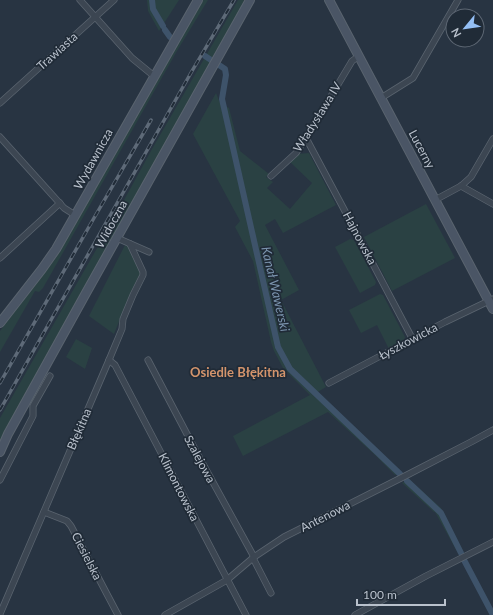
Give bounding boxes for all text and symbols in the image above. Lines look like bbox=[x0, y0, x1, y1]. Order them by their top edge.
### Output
north arrow bbox=[445, 8, 485, 48]
text: N bbox=[448, 26, 464, 40]
street label: Trawiasta bbox=[34, 29, 81, 73]
street label: Władysława IV bbox=[290, 79, 345, 155]
street label: Wydawnicza bbox=[70, 126, 116, 192]
street label: Lucerny bbox=[406, 127, 439, 172]
street label: Widoczna bbox=[92, 197, 130, 251]
street label: Hajnowska bbox=[340, 209, 380, 267]
water label: Kanał Wawerski bbox=[258, 245, 294, 333]
street label: Łyszkowicka bbox=[376, 319, 440, 363]
district label: Osiedle Błękitna bbox=[190, 364, 286, 380]
street label: Błękitna bbox=[64, 406, 94, 452]
street label: Szalejowa bbox=[181, 433, 219, 485]
street label: Klimontowska bbox=[155, 450, 203, 524]
street label: Antenowa bbox=[298, 497, 353, 535]
street label: Ciesielska bbox=[69, 530, 105, 582]
scale bar bbox=[357, 581, 445, 607]
text: 100 m bbox=[363, 587, 397, 602]

